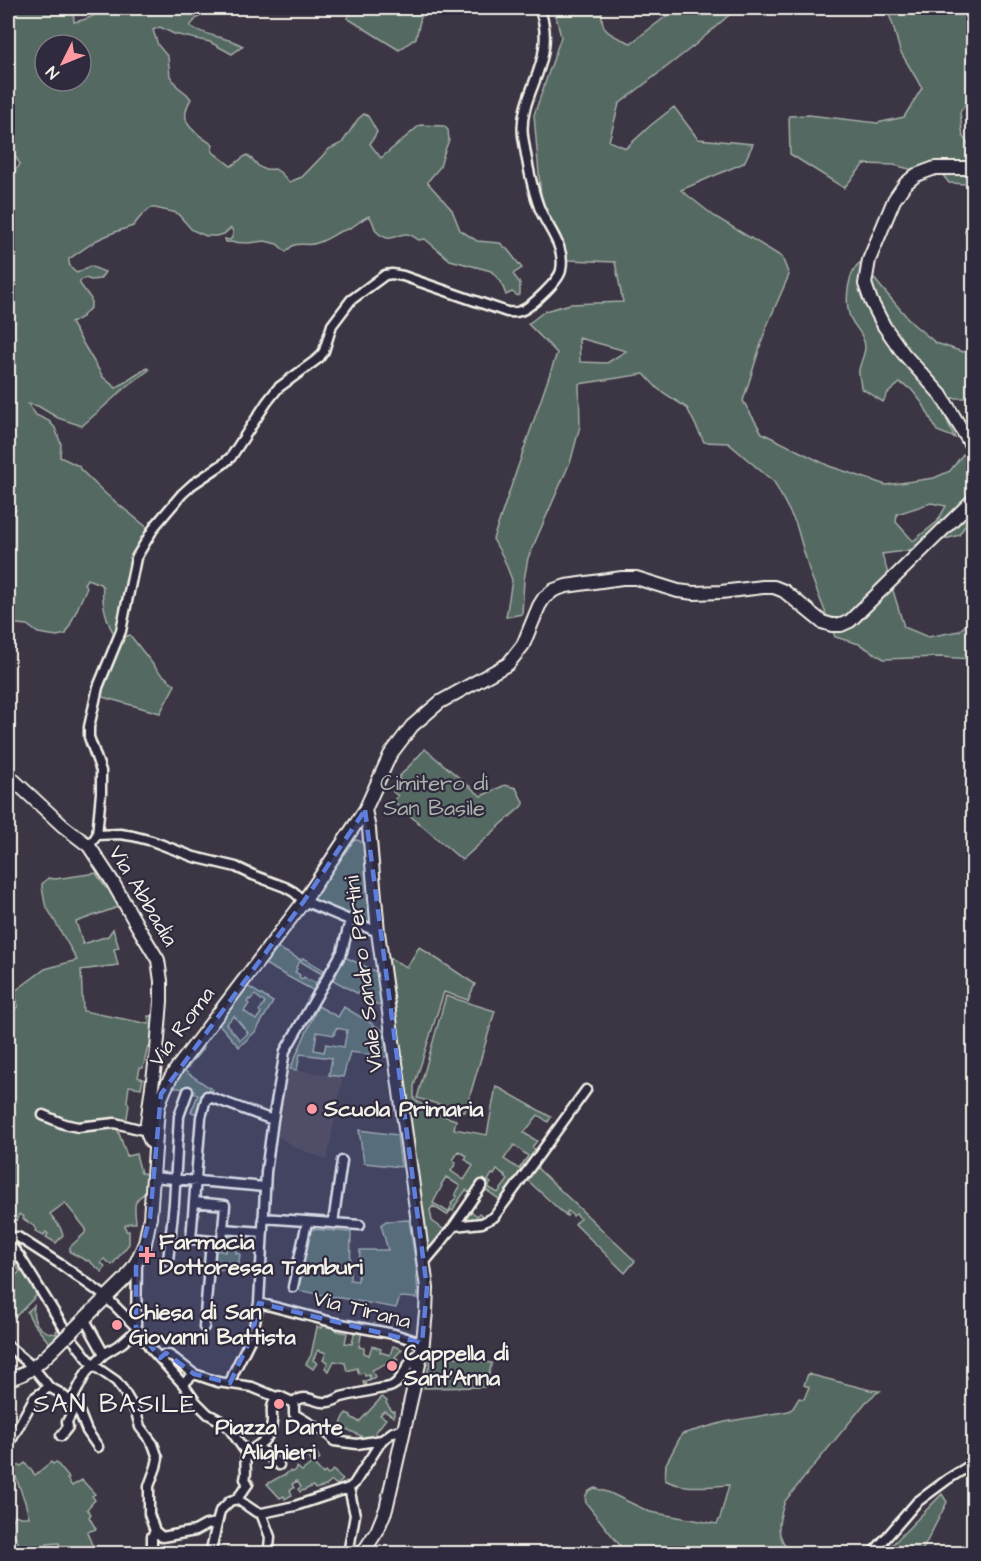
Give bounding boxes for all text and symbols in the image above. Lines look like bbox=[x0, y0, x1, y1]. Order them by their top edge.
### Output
north arrow bbox=[33, 33, 93, 93]
text: N bbox=[41, 61, 64, 84]
park label: Cimitero di San Basile bbox=[380, 768, 488, 824]
street label: Via Abbadia bbox=[101, 840, 185, 952]
street label: Viale Sandro Pertini bbox=[337, 874, 391, 1074]
street label: Via Roma bbox=[141, 980, 223, 1074]
place label: Scuola Primaria bbox=[323, 1094, 484, 1125]
marker: Scuola Primaria bbox=[305, 1102, 319, 1116]
place label: Farmacia Dottoressa Tamburi bbox=[159, 1227, 364, 1283]
marker: Farmacia Dottoressa Tamburi bbox=[140, 1248, 154, 1262]
street label: Via Tirana bbox=[310, 1283, 414, 1337]
place label: Chiesa di San Giovanni Battista bbox=[129, 1297, 297, 1353]
marker: Chiesa di San Giovanni Battista bbox=[110, 1318, 124, 1332]
place label: Cappella di Sant'Anna bbox=[403, 1338, 509, 1394]
marker: Cappella di Sant'Anna bbox=[385, 1359, 399, 1373]
district label: SAN BASILE bbox=[33, 1386, 197, 1422]
marker: Piazza Dante Alighieri bbox=[272, 1397, 286, 1411]
place label: Piazza Dante Alighieri bbox=[215, 1412, 343, 1469]

